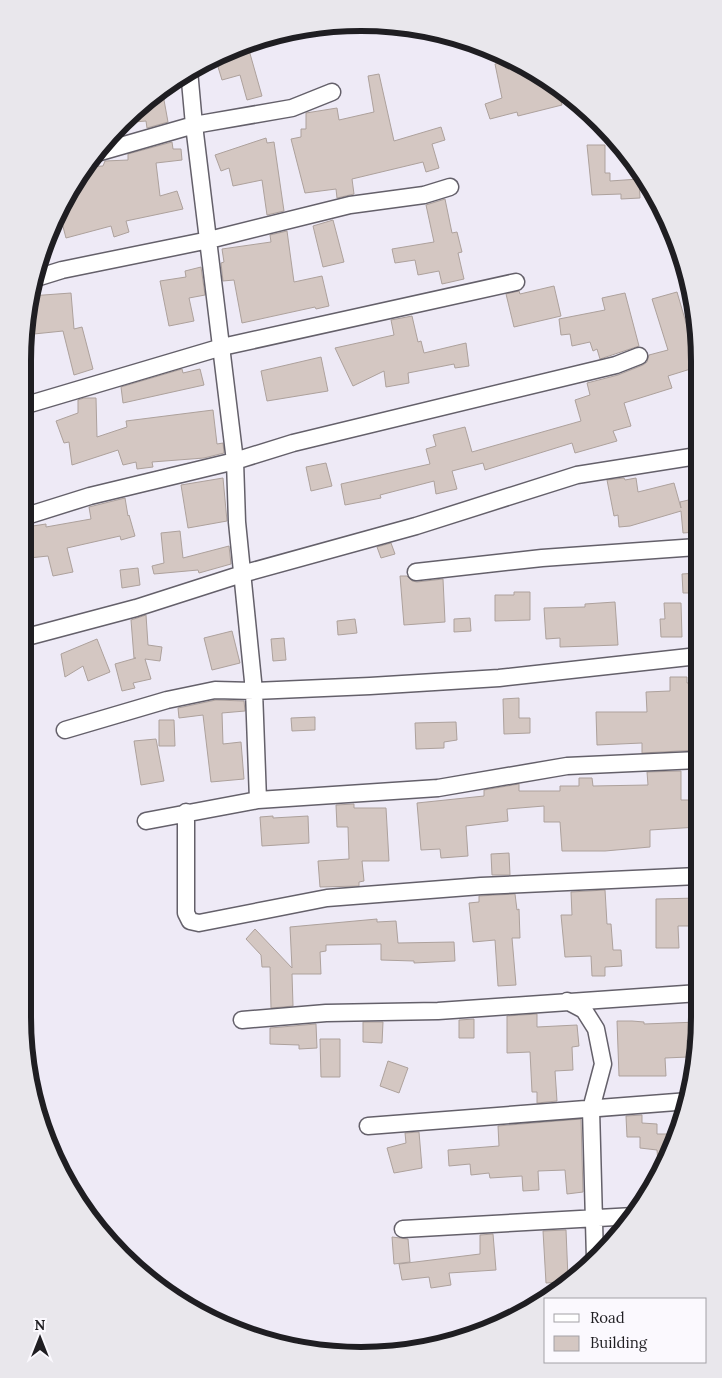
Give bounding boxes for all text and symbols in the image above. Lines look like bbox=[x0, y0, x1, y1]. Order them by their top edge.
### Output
legend bbox=[544, 1298, 707, 1363]
text: Road bbox=[590, 1308, 625, 1327]
north arrow bbox=[15, 1313, 65, 1363]
text: N bbox=[35, 1316, 46, 1334]
text: Building bbox=[590, 1333, 648, 1352]

